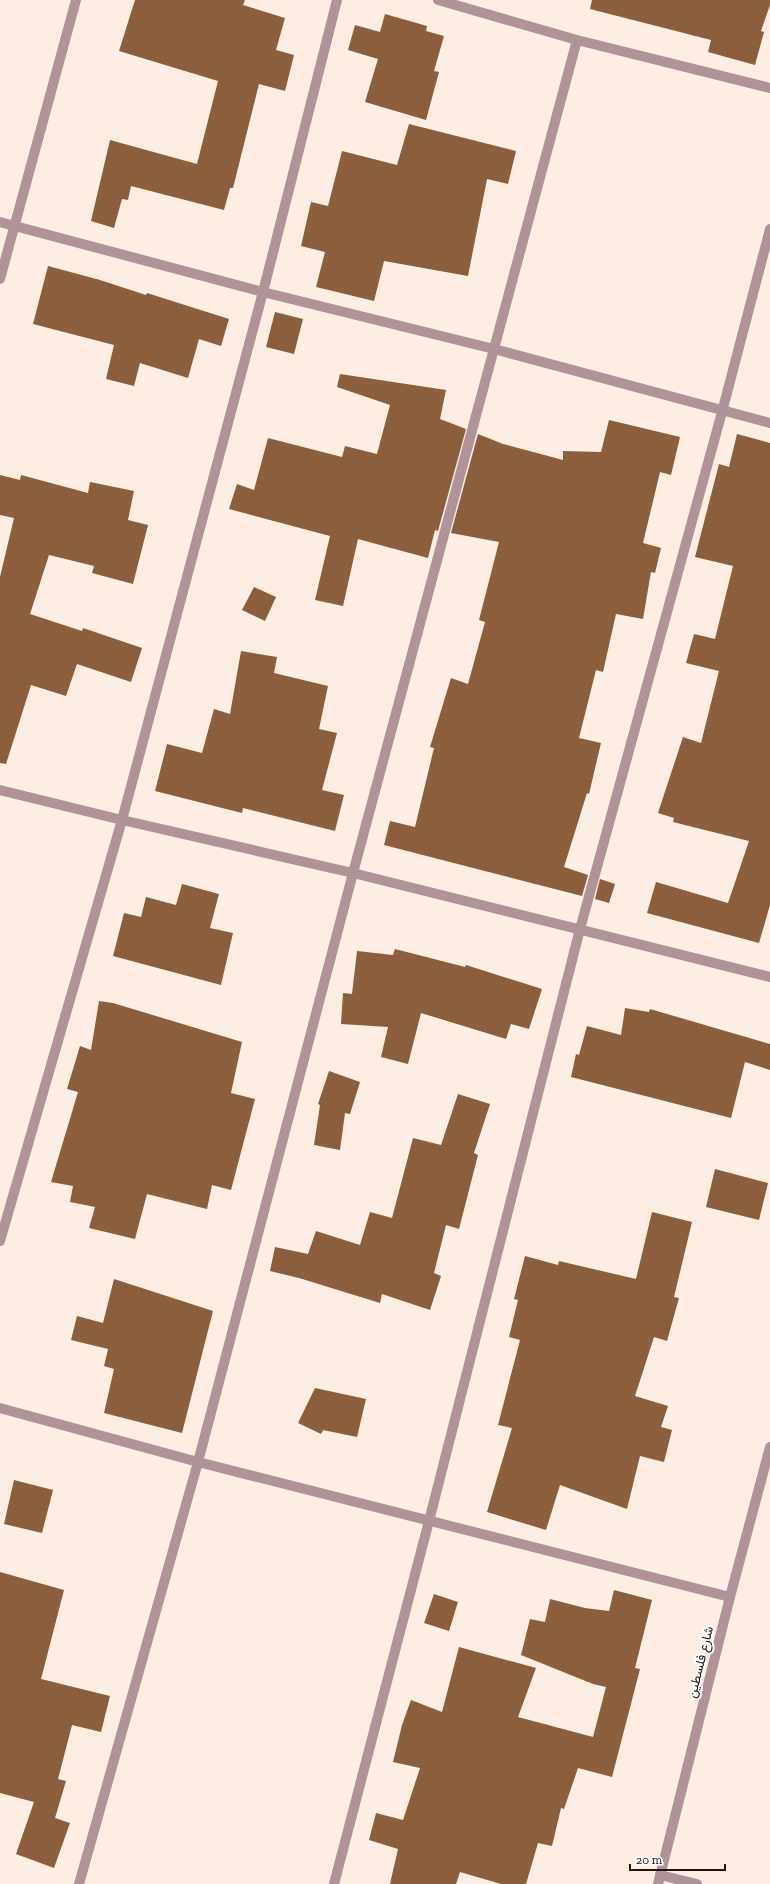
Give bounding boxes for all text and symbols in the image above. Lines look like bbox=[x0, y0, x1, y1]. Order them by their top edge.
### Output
street label: شارع فلسطين bbox=[684, 1625, 718, 1700]
scale bar bbox=[630, 1846, 725, 1872]
text: 20 m bbox=[636, 1853, 663, 1867]

